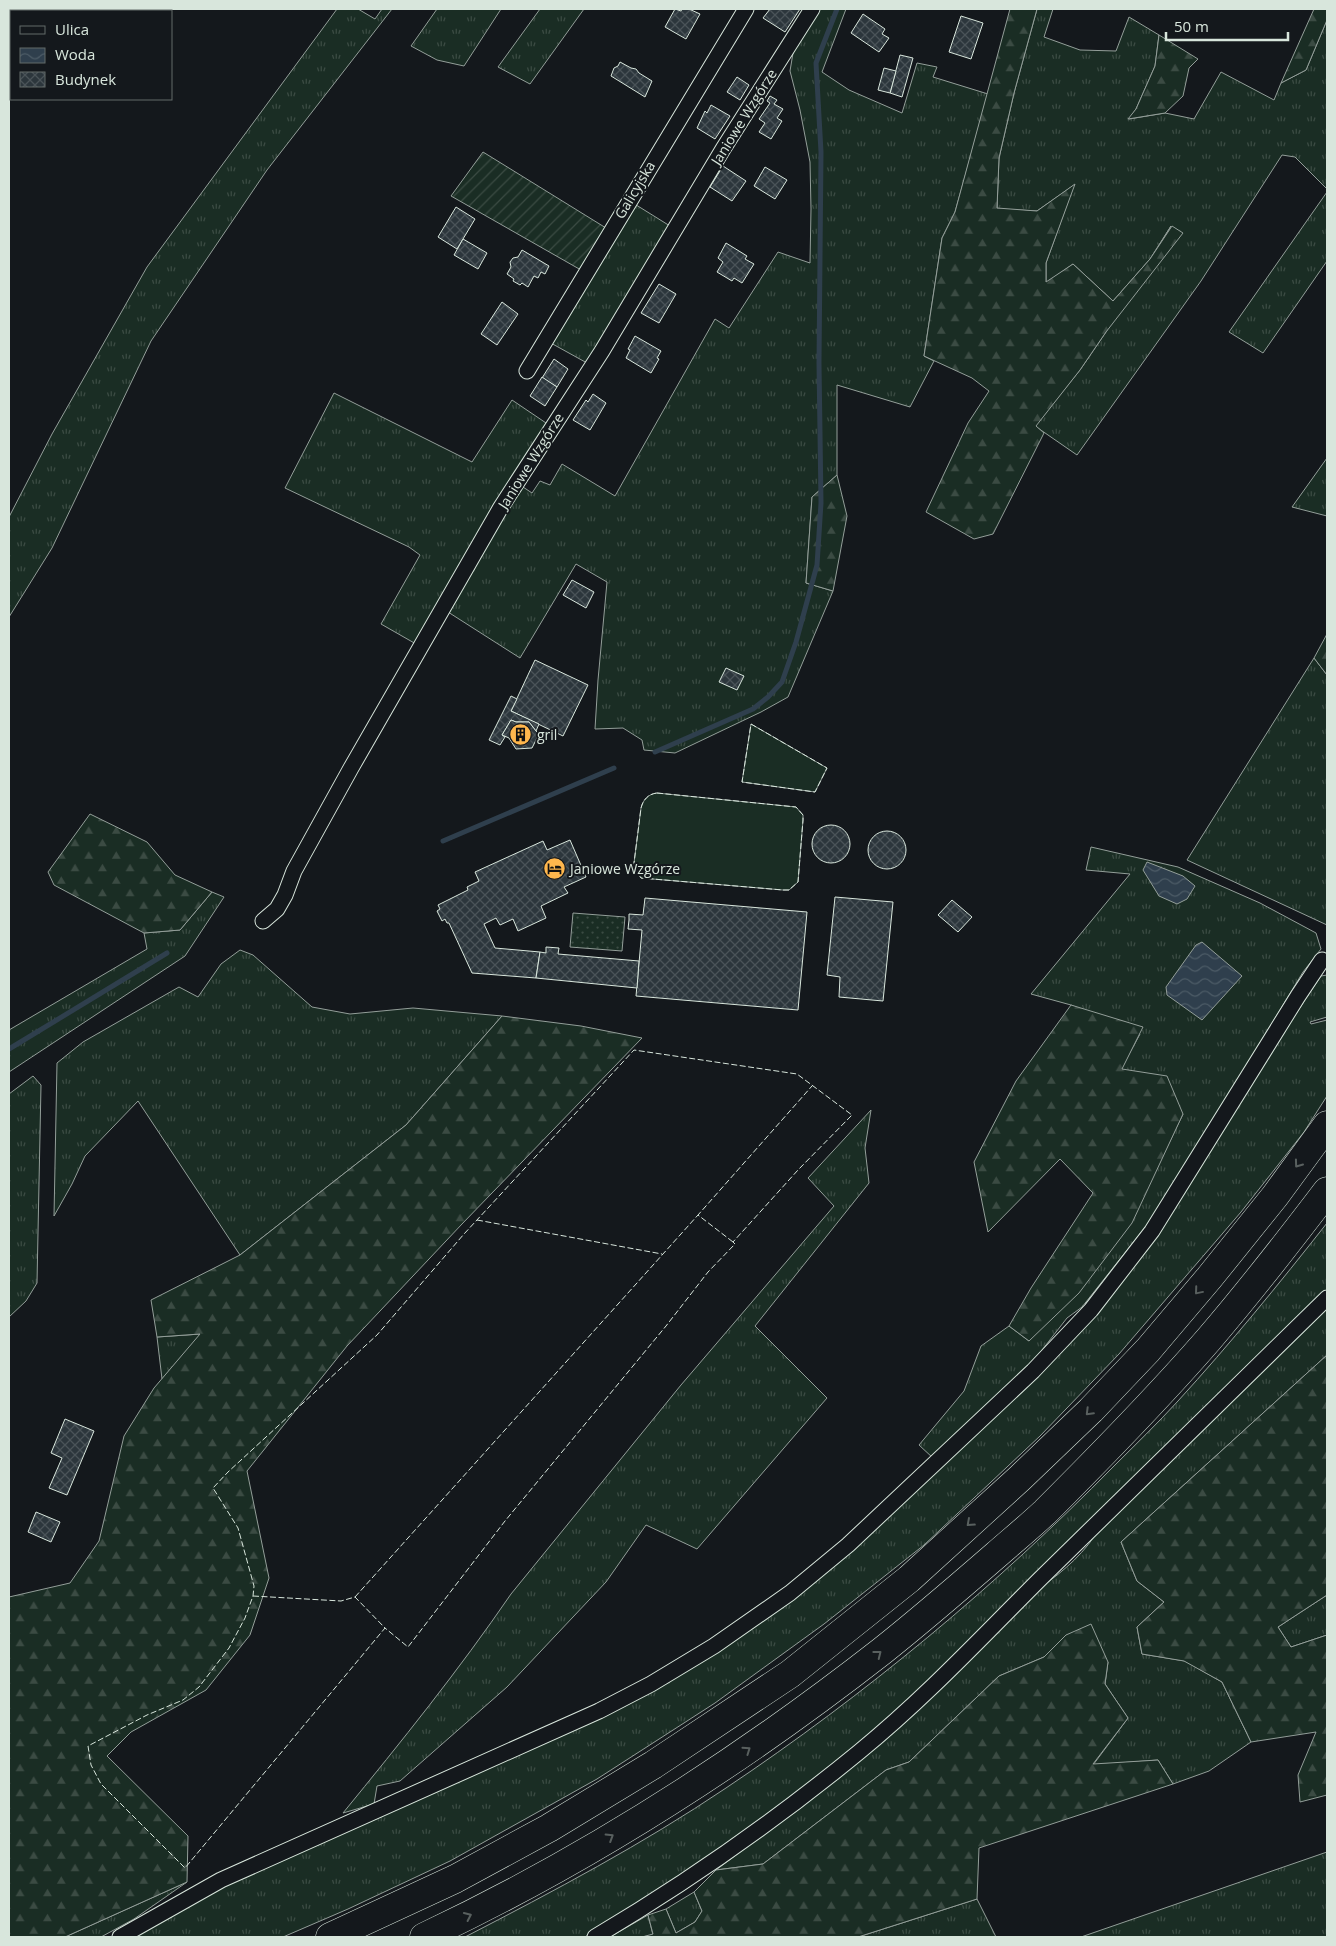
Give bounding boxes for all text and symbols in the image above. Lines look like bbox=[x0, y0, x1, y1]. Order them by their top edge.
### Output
legend bbox=[10, 10, 172, 100]
scale bar bbox=[1166, 10, 1288, 42]
text: 50 m bbox=[1174, 16, 1209, 36]
text: Ulica bbox=[55, 19, 89, 39]
text: Woda bbox=[55, 44, 95, 64]
street label: Janiowe Wzgórze bbox=[705, 65, 781, 170]
text: Budynek bbox=[55, 69, 116, 89]
street label: Galicyjska bbox=[610, 157, 659, 222]
street label: Janiowe Wzgórze bbox=[492, 409, 568, 514]
building icon: gril bbox=[509, 723, 533, 747]
place label: gril bbox=[537, 725, 557, 744]
hotel icon: Janiowe Wzgórze bbox=[542, 857, 566, 881]
place label: Janiowe Wzgórze bbox=[568, 859, 680, 878]
one-way arrow bbox=[1295, 1158, 1304, 1168]
one-way arrow bbox=[1194, 1286, 1203, 1295]
one-way arrow bbox=[1085, 1406, 1094, 1415]
one-way arrow bbox=[967, 1517, 976, 1526]
one-way arrow bbox=[872, 1651, 881, 1659]
one-way arrow bbox=[741, 1747, 751, 1756]
one-way arrow bbox=[605, 1834, 614, 1844]
one-way arrow bbox=[463, 1913, 472, 1923]

